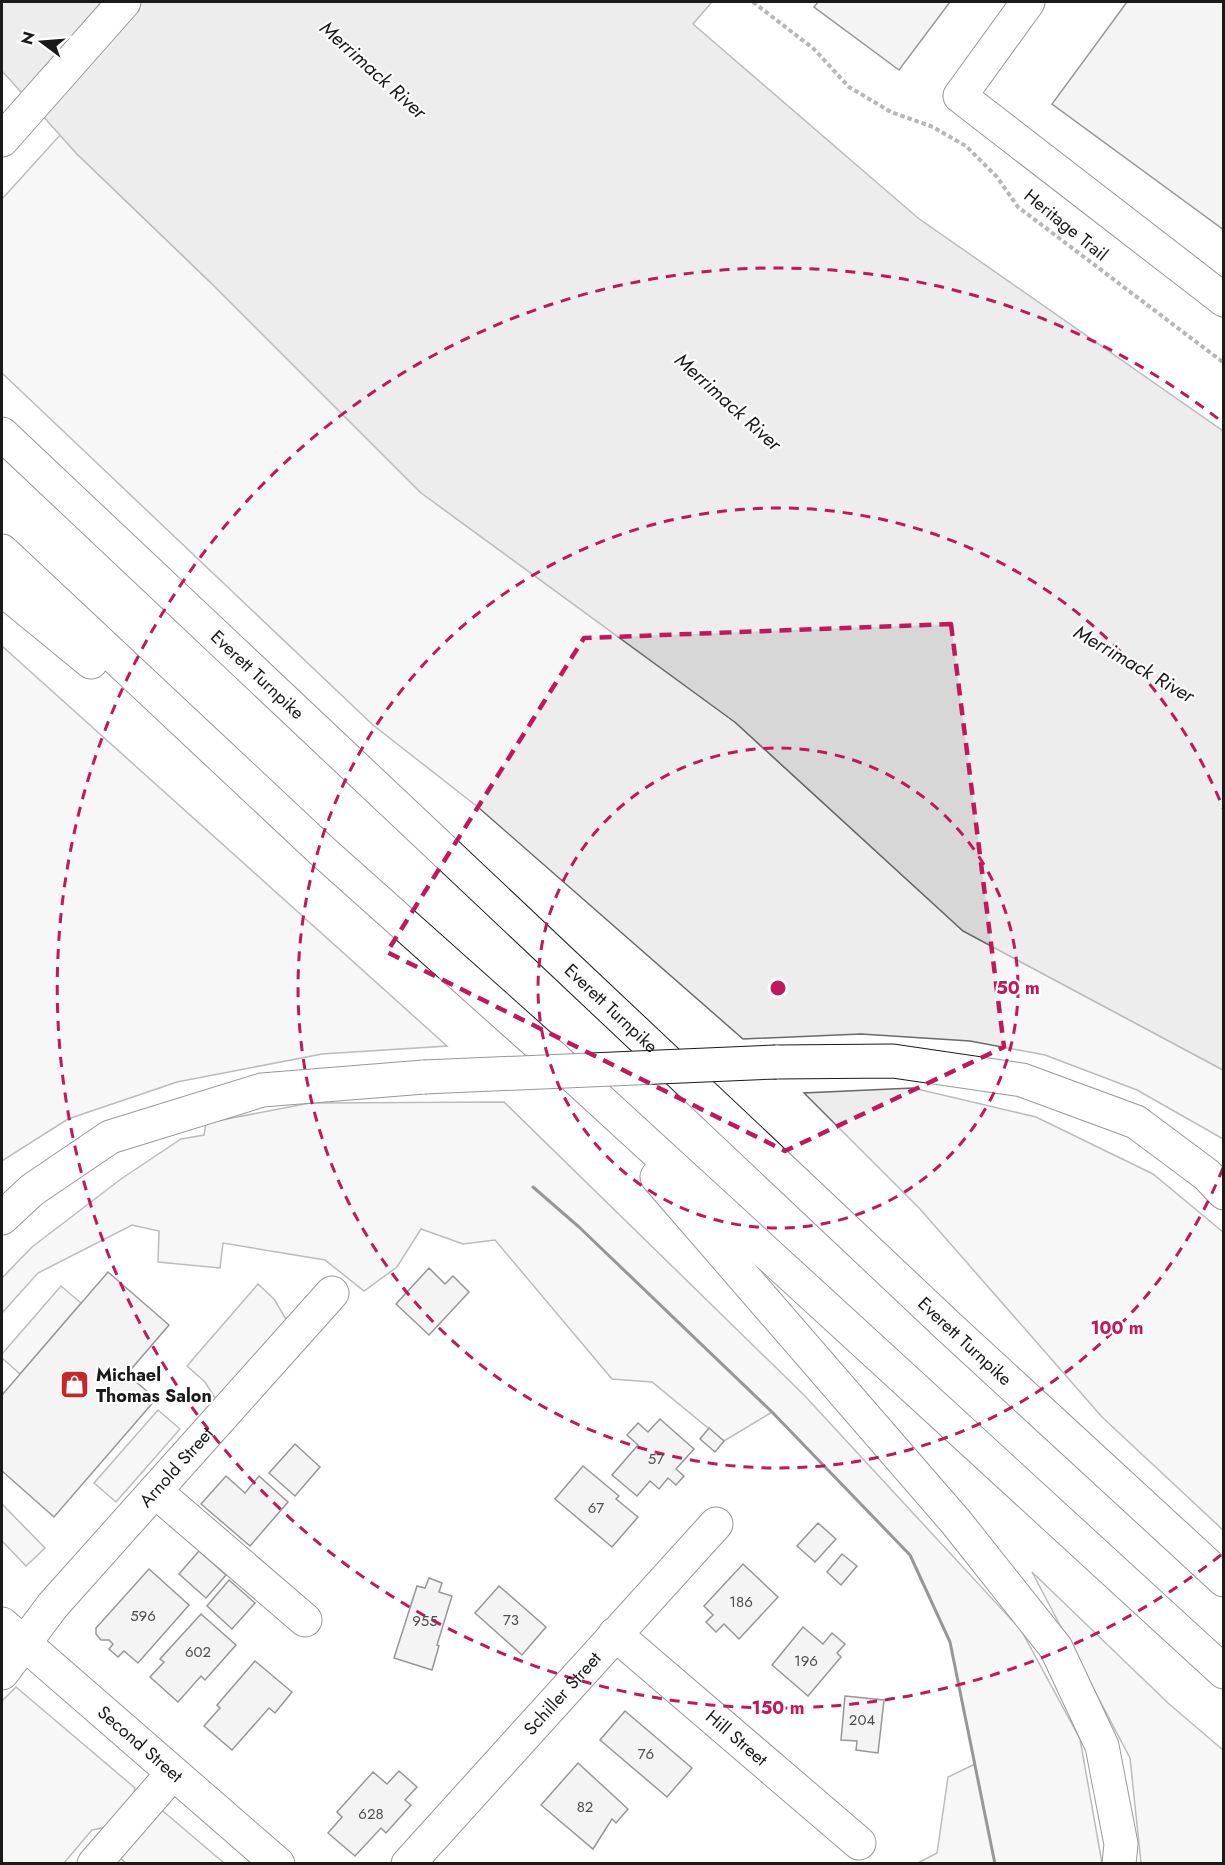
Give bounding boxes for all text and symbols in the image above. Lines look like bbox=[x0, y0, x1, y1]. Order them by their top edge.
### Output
north arrow bbox=[12, 12, 72, 72]
water label: Merrimack River bbox=[313, 14, 434, 127]
text: N bbox=[15, 29, 41, 47]
street label: Heritage Trail bbox=[1018, 183, 1114, 267]
water label: Merrimack River bbox=[668, 346, 789, 459]
water label: Merrimack River bbox=[1068, 618, 1201, 711]
street label: Everett Turnpike bbox=[205, 624, 310, 725]
street label: Everett Turnpike bbox=[558, 958, 664, 1059]
text: 50 m bbox=[996, 975, 1040, 1001]
centre of rings bbox=[768, 978, 788, 998]
street label: Everett Turnpike bbox=[912, 1291, 1018, 1392]
text: 100 m bbox=[1090, 1315, 1144, 1341]
place label: Michael Thomas Salon bbox=[96, 1362, 212, 1409]
shop icon: Michael Thomas Salon bbox=[59, 1369, 91, 1401]
street label: Arnold Street bbox=[133, 1421, 220, 1513]
house number: 57 bbox=[648, 1448, 664, 1470]
house number: 67 bbox=[588, 1497, 604, 1519]
house number: 186 bbox=[729, 1591, 753, 1613]
house number: 596 bbox=[130, 1605, 156, 1627]
house number: 73 bbox=[503, 1609, 519, 1631]
house number: 955 bbox=[412, 1610, 438, 1632]
house number: 602 bbox=[185, 1641, 211, 1663]
street label: Schiller Street bbox=[518, 1645, 608, 1741]
house number: 196 bbox=[794, 1650, 818, 1672]
text: 150 m bbox=[752, 1695, 804, 1721]
street label: Second Street bbox=[92, 1700, 189, 1789]
street label: Hill Street bbox=[700, 1704, 774, 1773]
house number: 204 bbox=[849, 1709, 875, 1731]
house number: 76 bbox=[638, 1743, 654, 1765]
house number: 82 bbox=[577, 1796, 593, 1818]
house number: 628 bbox=[358, 1803, 384, 1825]

